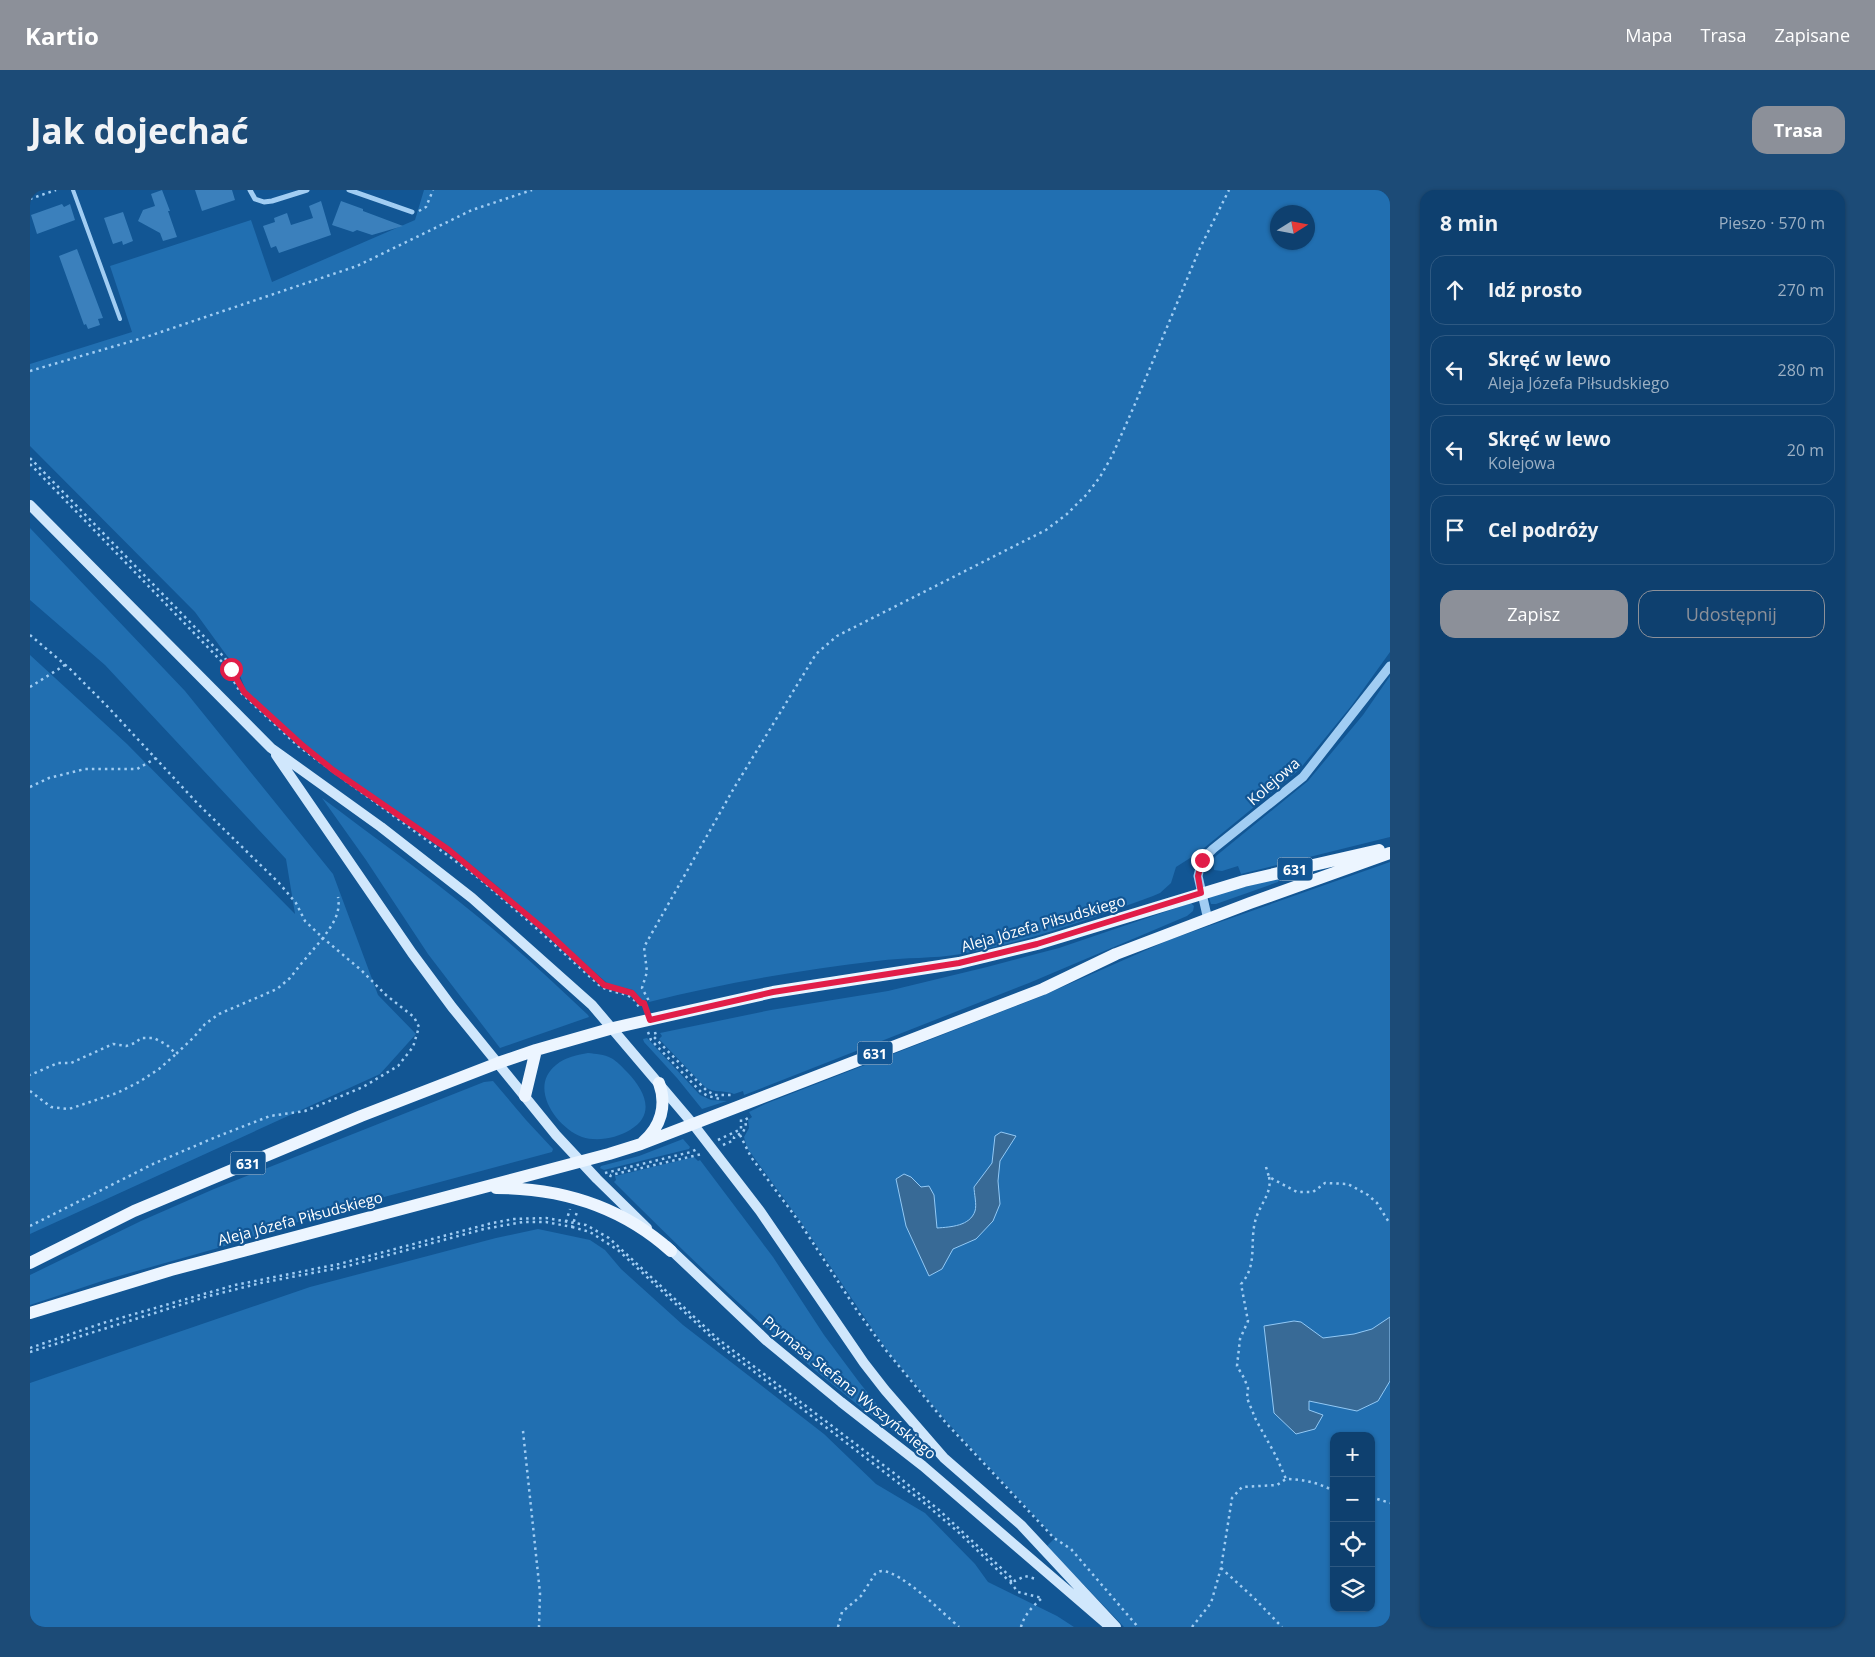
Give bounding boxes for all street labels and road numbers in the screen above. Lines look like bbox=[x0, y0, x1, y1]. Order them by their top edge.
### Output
street label: Kolejowa bbox=[1243, 753, 1303, 809]
road number: 631 bbox=[1278, 858, 1312, 881]
street label: Aleja Józefa Piłsudskiego bbox=[959, 890, 1127, 956]
road number: 631 bbox=[858, 1041, 892, 1064]
road number: 631 bbox=[230, 1151, 266, 1174]
street label: Aleja Józefa Piłsudskiego bbox=[215, 1186, 385, 1250]
street label: Prymasa Stefana Wyszyńskiego bbox=[759, 1311, 941, 1463]

